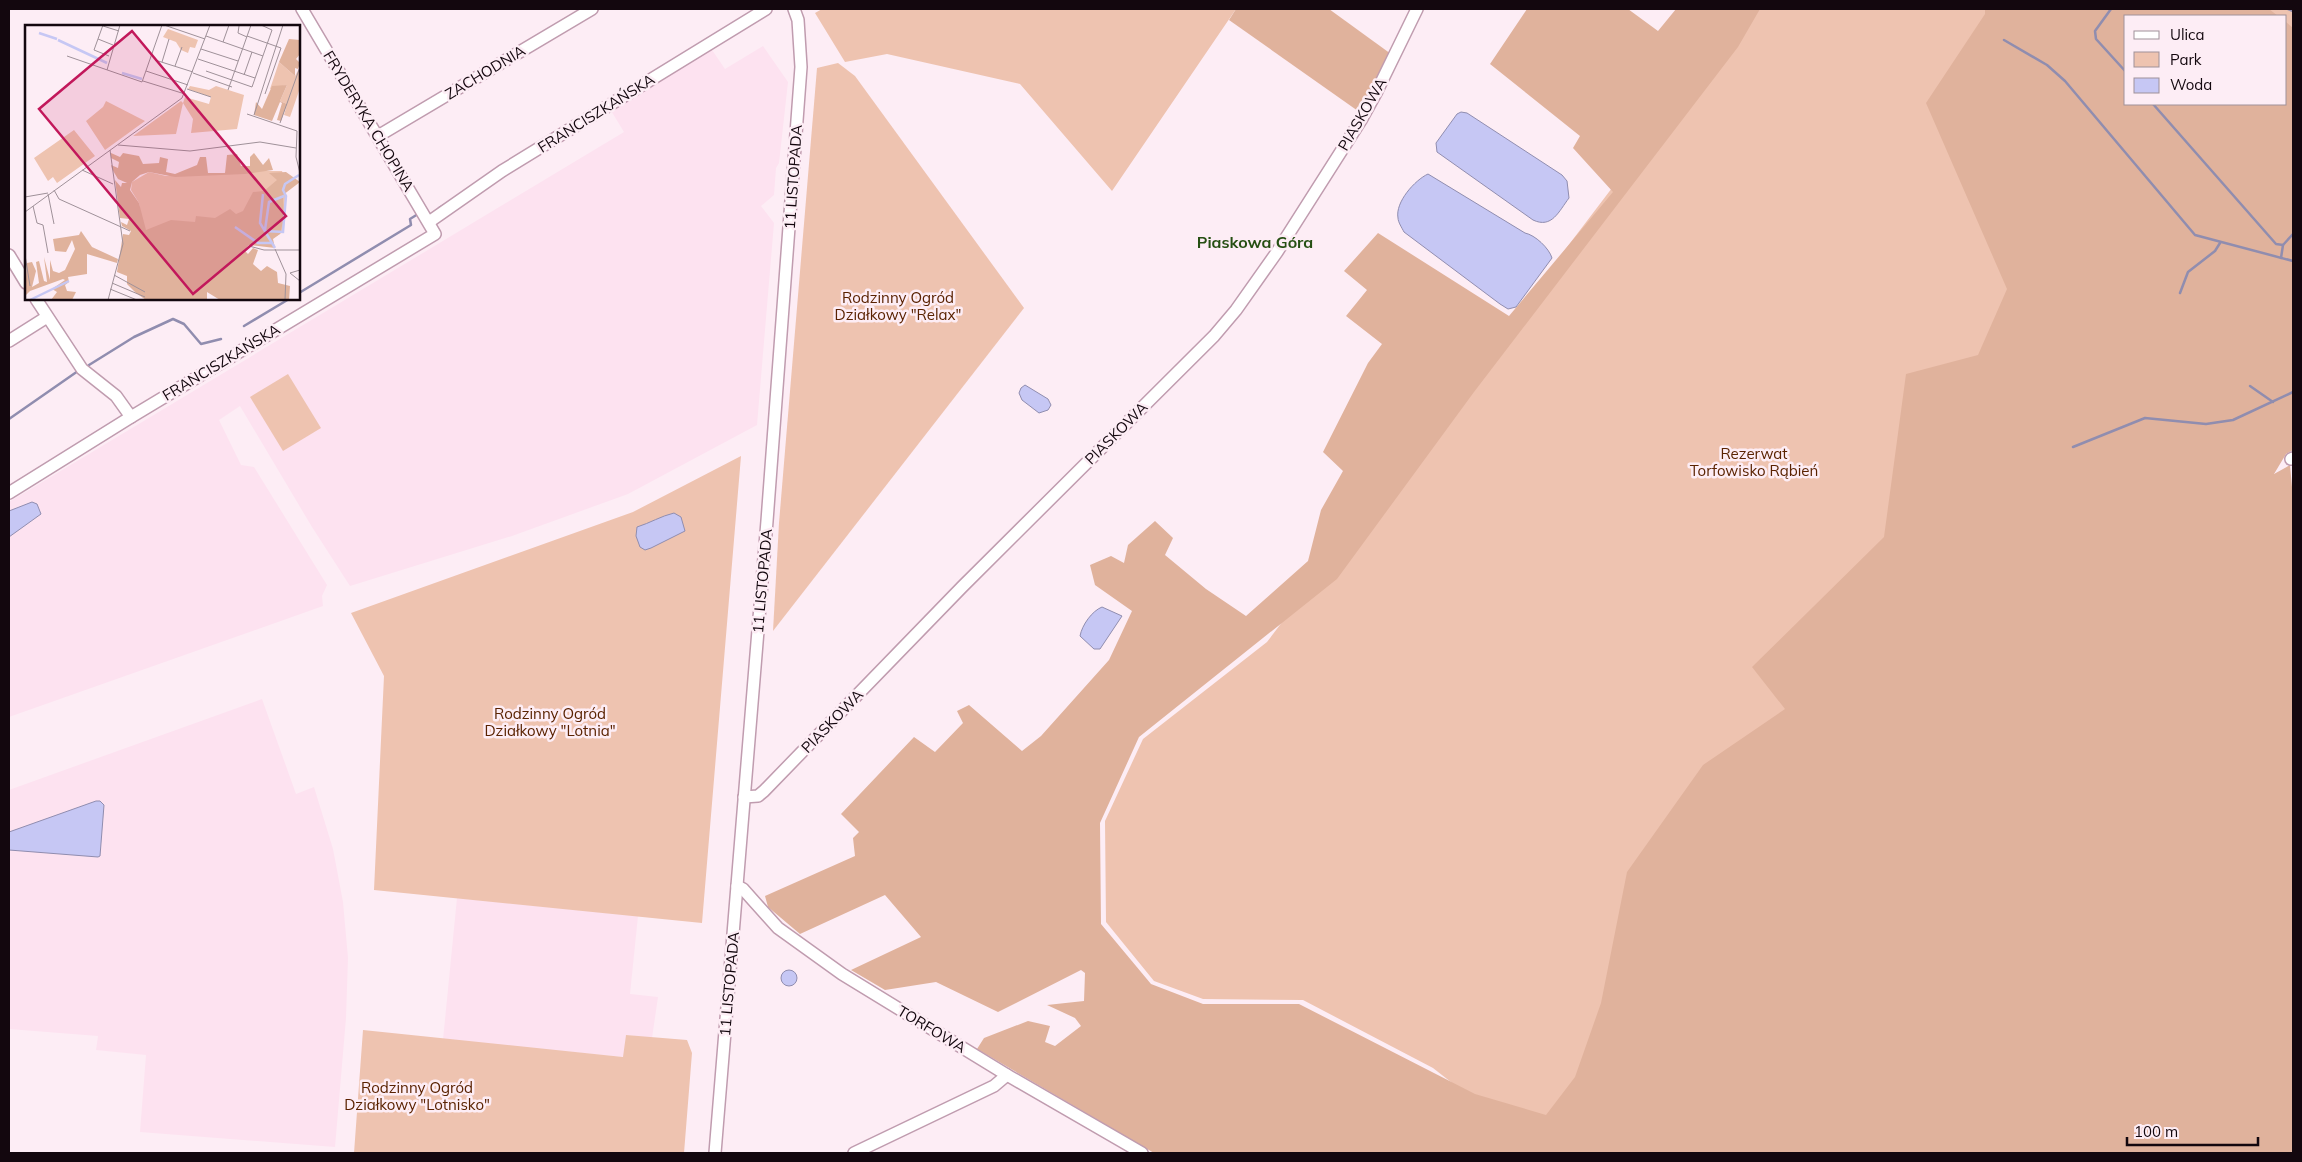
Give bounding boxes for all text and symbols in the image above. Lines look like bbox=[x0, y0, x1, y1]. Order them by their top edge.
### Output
legend bbox=[2124, 15, 2287, 105]
inset map bbox=[25, 25, 300, 300]
text: Ulica bbox=[2170, 25, 2204, 44]
street label: ZACHODNIA bbox=[441, 41, 529, 103]
street label: FRYDERYKA CHOPINA bbox=[319, 47, 419, 195]
text: Park bbox=[2170, 50, 2202, 69]
street label: FRANCISZKAŃSKA bbox=[534, 69, 658, 157]
street label: PIASKOWA bbox=[1333, 74, 1391, 154]
text: Woda bbox=[2170, 75, 2212, 94]
street label: 11 LISTOPADA bbox=[780, 124, 806, 230]
district label: Piaskowa Góra bbox=[1197, 232, 1313, 252]
park label: Rodzinny Ogród Działkowy "Relax" bbox=[835, 288, 961, 324]
street label: FRANCISZKAŃSKA bbox=[159, 319, 283, 405]
street label: PIASKOWA bbox=[1081, 398, 1151, 468]
park label: Rezerwat Torfowisko Rąbień bbox=[1690, 444, 1818, 480]
street label: 11 LISTOPADA bbox=[748, 528, 776, 634]
street label: PIASKOWA bbox=[797, 685, 867, 757]
park label: Rodzinny Ogród Działkowy "Lotnia" bbox=[484, 704, 616, 740]
street label: 11 LISTOPADA bbox=[715, 931, 743, 1037]
street label: TORFOWA bbox=[894, 1001, 970, 1057]
park label: Rodzinny Ogród Działkowy "Lotnisko" bbox=[344, 1078, 490, 1114]
scale bar bbox=[2127, 1114, 2258, 1146]
text: 100 m bbox=[2134, 1122, 2178, 1141]

